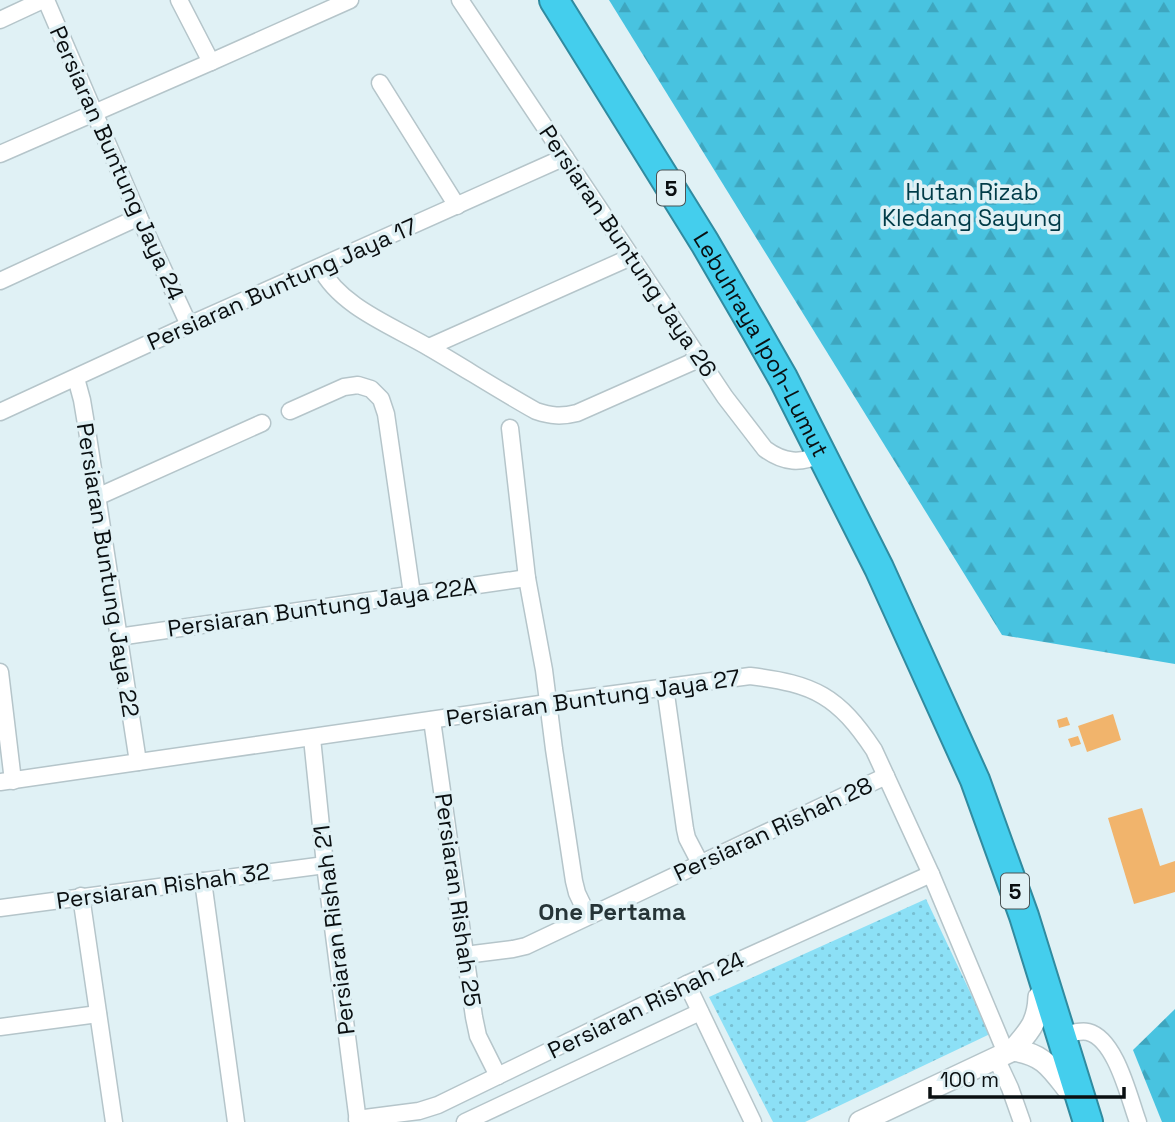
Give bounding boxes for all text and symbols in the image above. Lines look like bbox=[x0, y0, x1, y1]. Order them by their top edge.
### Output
street label: Persiaran Buntung Jaya 24 bbox=[43, 21, 191, 305]
street label: Persiaran Buntung Jaya 26 bbox=[532, 119, 724, 383]
road number: 5 bbox=[657, 170, 685, 206]
park label: Hutan Rizab Kledang Sayung bbox=[882, 177, 1062, 233]
street label: Persiaran Buntung Jaya 17 bbox=[142, 211, 422, 357]
street label: Lebuhraya Ipoh-Lumut bbox=[687, 226, 836, 462]
street label: Persiaran Buntung Jaya 22 bbox=[70, 421, 146, 719]
street label: Persiaran Buntung Jaya 22A bbox=[165, 570, 479, 644]
street label: Persiaran Buntung Jaya 27 bbox=[444, 663, 742, 733]
street label: Persiaran Rishah 28 bbox=[669, 770, 877, 888]
street label: Persiaran Rishah 25 bbox=[428, 791, 488, 1009]
street label: Persiaran Rishah 21 bbox=[306, 823, 362, 1037]
street label: Persiaran Rishah 32 bbox=[54, 856, 272, 916]
road number: 5 bbox=[1001, 874, 1029, 908]
district label: One Pertama bbox=[538, 896, 686, 927]
street label: Persiaran Rishah 24 bbox=[543, 944, 749, 1066]
scale bar bbox=[930, 1056, 1124, 1100]
text: 100 m bbox=[940, 1066, 999, 1093]

